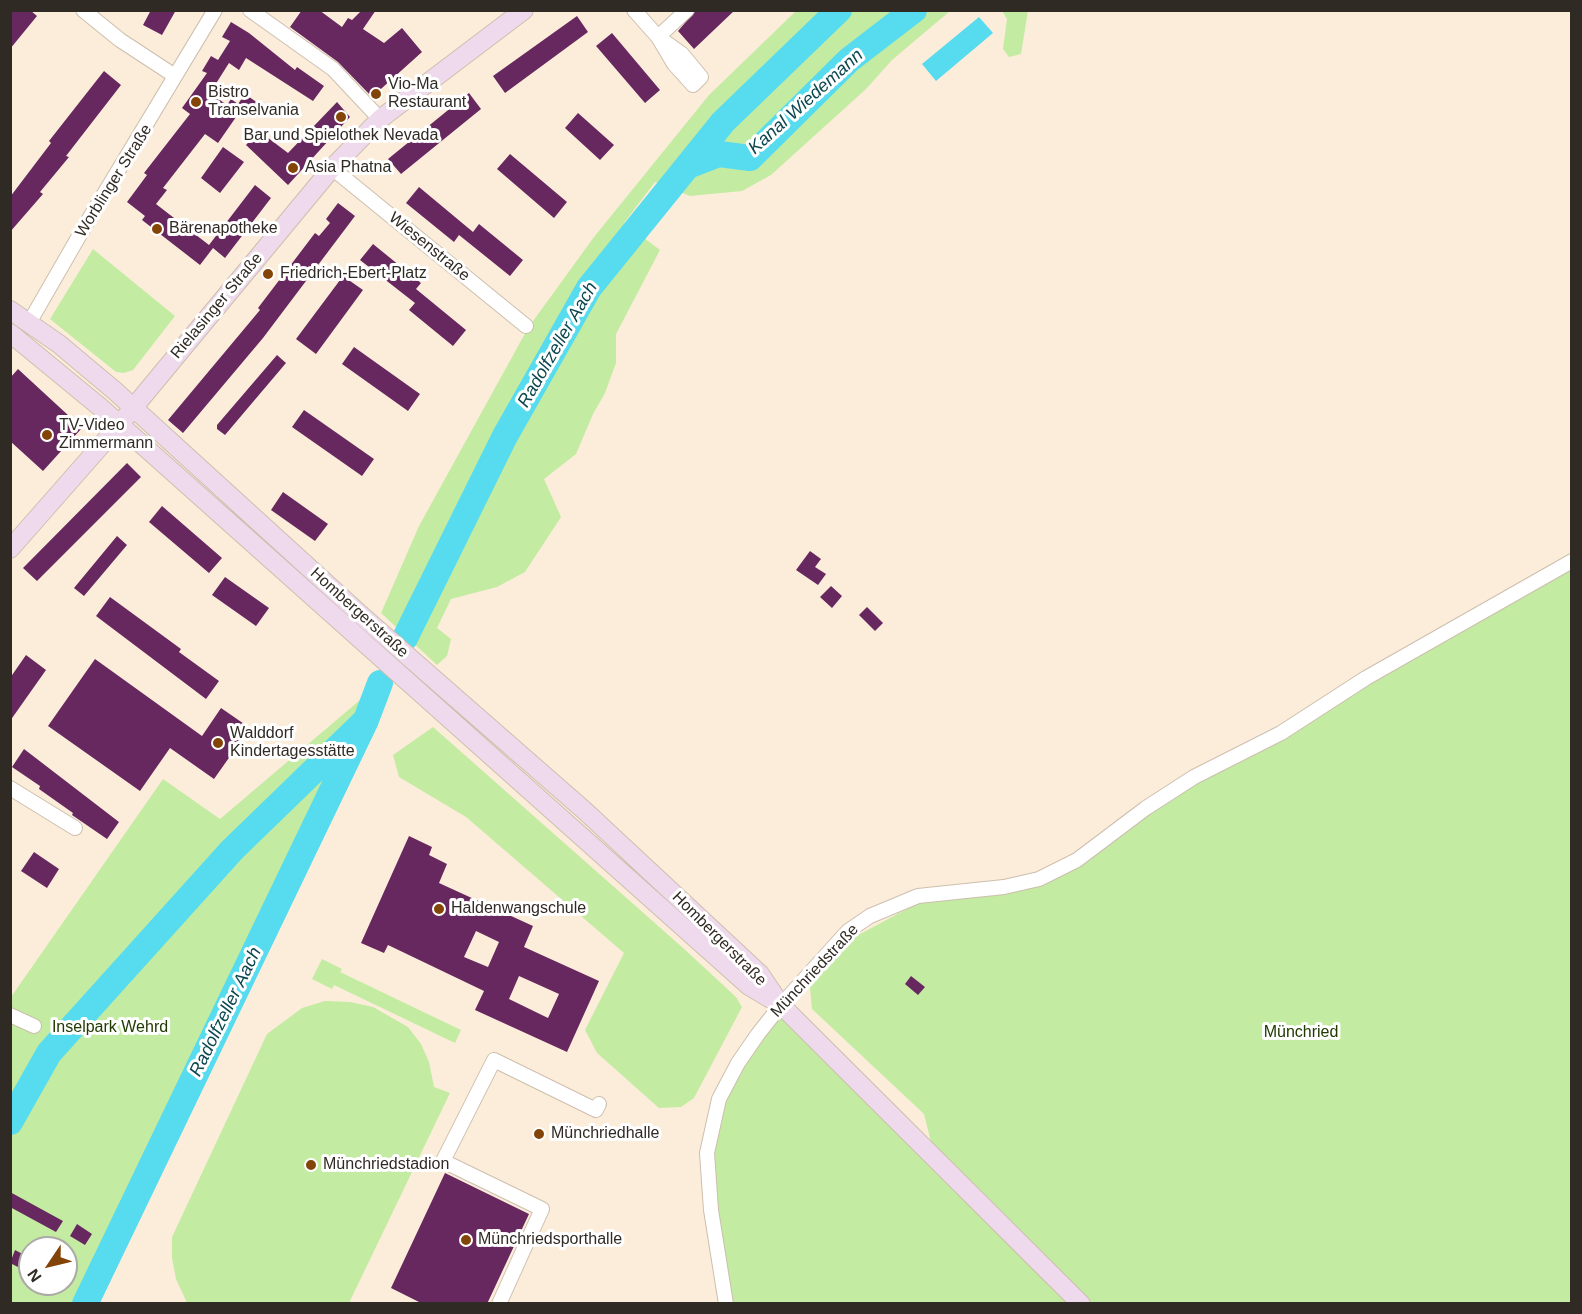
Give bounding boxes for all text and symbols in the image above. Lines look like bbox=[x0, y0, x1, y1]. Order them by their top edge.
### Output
water label: Kanal Wiedemann bbox=[744, 45, 868, 159]
place label: Vio-Ma Restaurant bbox=[388, 75, 466, 113]
place label: Bistro Transelvania bbox=[208, 83, 299, 121]
marker: Vio-Ma Restaurant bbox=[369, 87, 383, 101]
marker: Bistro Transelvania bbox=[189, 95, 203, 109]
marker: Bar und Spielothek Nevada bbox=[334, 110, 348, 124]
street label: Worblinger Straße bbox=[72, 121, 156, 241]
place label: Bar und Spielothek Nevada bbox=[244, 126, 438, 146]
place label: Asia Phatna bbox=[305, 158, 391, 178]
marker: Asia Phatna bbox=[286, 161, 300, 175]
street label: Wiesenstraße bbox=[385, 208, 473, 286]
place label: Bärenapotheke bbox=[169, 219, 278, 239]
marker: Bärenapotheke bbox=[150, 222, 164, 236]
street label: Rielasinger Straße bbox=[167, 249, 267, 363]
place label: Friedrich-Ebert-Platz bbox=[280, 264, 427, 284]
marker: Friedrich-Ebert-Platz bbox=[261, 267, 275, 281]
water label: Radolfzeller Aach bbox=[513, 279, 603, 411]
place label: TV-Video Zimmermann bbox=[59, 416, 153, 454]
marker: TV-Video Zimmermann bbox=[40, 428, 54, 442]
street label: Hombergerstraße bbox=[306, 564, 412, 662]
place label: Walddorf Kindertagesstätte bbox=[230, 724, 355, 762]
marker: Walddorf Kindertagesstätte bbox=[211, 736, 225, 750]
street label: Hombergerstraße bbox=[668, 888, 770, 990]
place label: Haldenwangschule bbox=[451, 899, 586, 919]
marker: Haldenwangschule bbox=[432, 902, 446, 916]
street label: Münchriedstraße bbox=[767, 921, 863, 1021]
water label: Radolfzeller Aach bbox=[185, 944, 267, 1080]
park label: Inselpark Wehrd bbox=[52, 1018, 168, 1038]
park label: Münchried bbox=[1264, 1023, 1338, 1043]
place label: Münchriedhalle bbox=[551, 1124, 660, 1144]
marker: Münchriedhalle bbox=[532, 1127, 546, 1141]
place label: Münchriedstadion bbox=[323, 1155, 449, 1175]
marker: Münchriedstadion bbox=[304, 1158, 318, 1172]
place label: Münchriedsporthalle bbox=[478, 1230, 622, 1250]
marker: Münchriedsporthalle bbox=[459, 1233, 473, 1247]
north arrow bbox=[18, 1236, 78, 1296]
text: N bbox=[24, 1266, 45, 1285]

